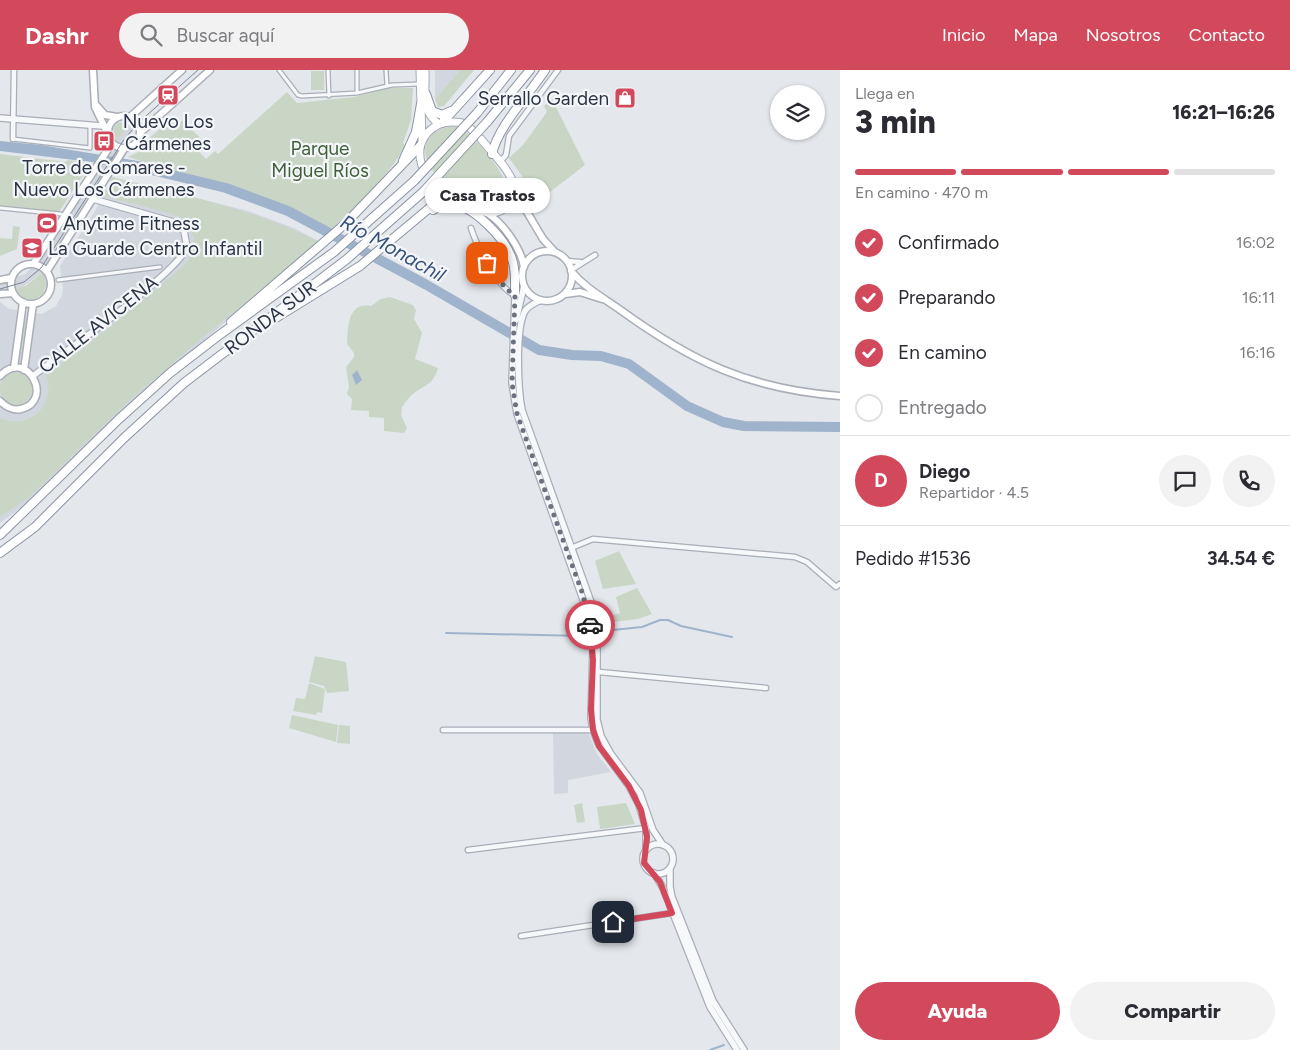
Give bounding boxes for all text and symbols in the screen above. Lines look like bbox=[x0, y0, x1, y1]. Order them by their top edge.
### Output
search box bbox=[119, 13, 469, 58]
text: Dashr bbox=[25, 21, 89, 50]
icon: search bbox=[137, 21, 165, 49]
text: Buscar aquí bbox=[177, 24, 274, 47]
text: Inicio bbox=[942, 24, 986, 46]
text: Mapa bbox=[1014, 24, 1058, 46]
text: Nosotros bbox=[1086, 24, 1161, 46]
text: Contacto bbox=[1189, 24, 1265, 46]
station icon: Nuevo Los Cármenes bbox=[156, 83, 180, 107]
text: Llega en bbox=[855, 84, 915, 103]
map controls bbox=[770, 85, 825, 140]
button: layers bbox=[770, 85, 825, 140]
shop icon: Serrallo Garden bbox=[613, 86, 637, 110]
place label: Serrallo Garden bbox=[478, 87, 609, 110]
text: 16:21–16:26 bbox=[1172, 101, 1275, 124]
text: 3 min bbox=[855, 103, 936, 141]
place label: Nuevo Los Cármenes bbox=[123, 110, 213, 155]
bus stop icon: Torre de Comares - Nuevo Los Cármenes bbox=[92, 129, 116, 153]
park label: Parque Miguel Ríos bbox=[271, 137, 369, 182]
place label: Torre de Comares - Nuevo Los Cármenes bbox=[13, 156, 195, 201]
callout: Casa Trastos bbox=[424, 178, 550, 213]
text: En camino · 470 m bbox=[855, 183, 988, 202]
text: Casa Trastos bbox=[440, 186, 535, 205]
water label: Río Monachil bbox=[336, 209, 450, 287]
sports icon: Anytime Fitness bbox=[35, 211, 59, 235]
place label: Anytime Fitness bbox=[63, 212, 200, 235]
icon: check bbox=[855, 229, 883, 257]
text: Confirmado bbox=[898, 231, 999, 254]
text: 16:02 bbox=[1236, 233, 1275, 252]
school or university icon: La Guarde Centro Infantil bbox=[20, 236, 44, 260]
place label: La Guarde Centro Infantil bbox=[48, 237, 262, 260]
pin bbox=[466, 242, 508, 284]
icon: bag bbox=[473, 249, 501, 277]
street label: CALLE AVICENA bbox=[34, 271, 163, 378]
street label: RONDA SUR bbox=[220, 275, 321, 359]
icon: check bbox=[855, 284, 883, 312]
text: Preparando bbox=[898, 286, 996, 309]
text: 16:11 bbox=[1242, 288, 1275, 307]
icon: check bbox=[855, 339, 883, 367]
text: En camino bbox=[898, 341, 987, 364]
text: 16:16 bbox=[1240, 343, 1275, 362]
text: Entregado bbox=[898, 396, 987, 419]
button: chat bbox=[1159, 455, 1211, 507]
button: phone bbox=[1223, 455, 1275, 507]
text: Diego bbox=[919, 460, 970, 483]
text: D bbox=[874, 469, 888, 492]
text: Repartidor · 4.5 bbox=[919, 483, 1029, 502]
text: Pedido #1536 bbox=[855, 547, 970, 570]
text: 34.54 € bbox=[1207, 547, 1275, 570]
courier bbox=[565, 600, 615, 650]
icon: car bbox=[576, 611, 604, 639]
pin bbox=[592, 901, 634, 943]
icon: home bbox=[599, 908, 627, 936]
button: Ayuda bbox=[855, 982, 1060, 1040]
button: Compartir bbox=[1070, 982, 1275, 1040]

